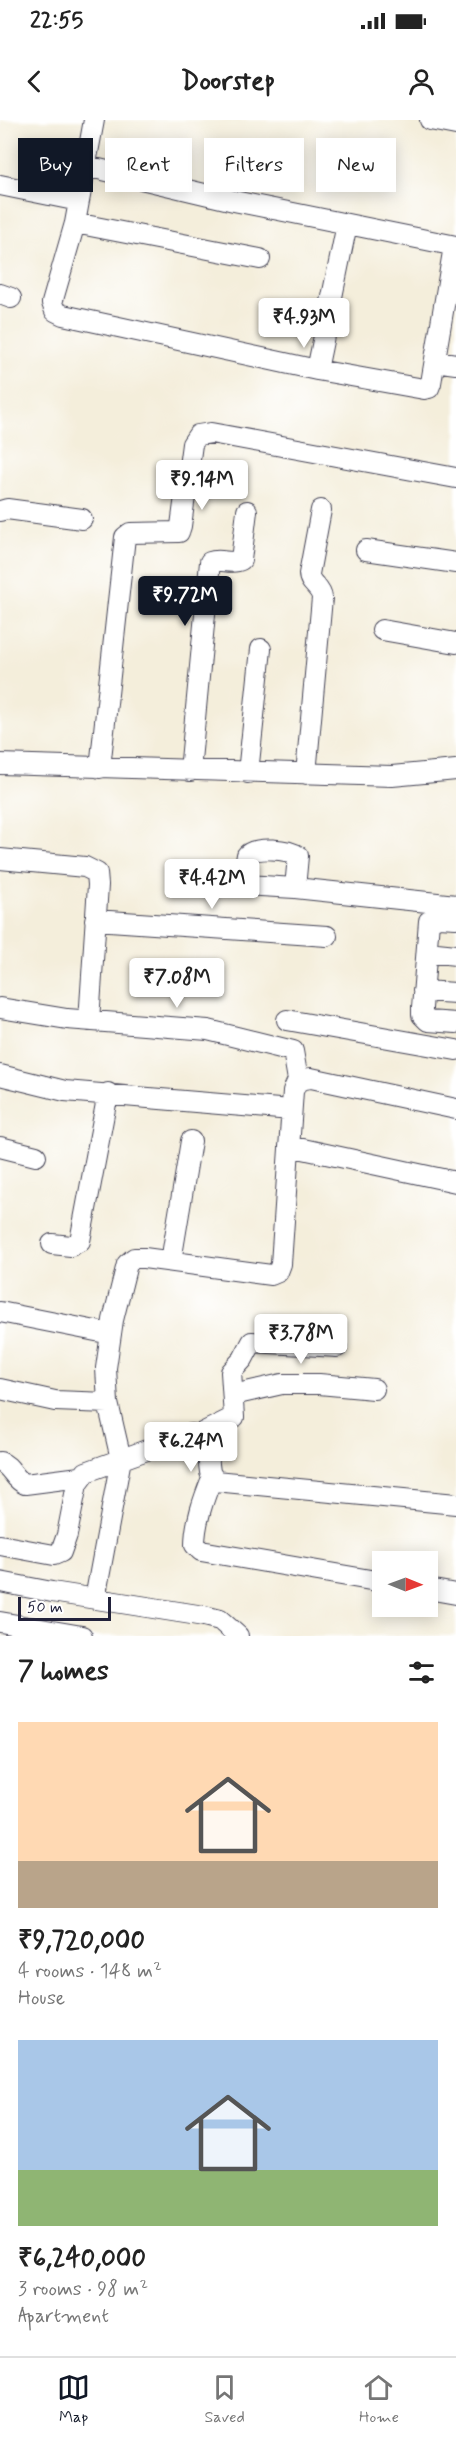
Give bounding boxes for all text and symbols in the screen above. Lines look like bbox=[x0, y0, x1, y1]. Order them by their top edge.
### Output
text: 22:55 bbox=[30, 7, 83, 35]
text: Doorstep bbox=[181, 64, 275, 99]
icon: back bbox=[18, 65, 51, 98]
icon: person bbox=[405, 65, 438, 98]
chip: Buy bbox=[18, 138, 93, 192]
chip: Rent bbox=[105, 138, 192, 192]
chip: Filters bbox=[204, 138, 304, 192]
chip: New bbox=[316, 138, 396, 192]
pin: ₹4.93M bbox=[255, 298, 353, 349]
text: ₹4.93M bbox=[272, 304, 336, 331]
pin: ₹9.14M bbox=[153, 460, 251, 511]
text: ₹9.14M bbox=[170, 466, 234, 493]
pin: ₹9.72M bbox=[136, 576, 234, 627]
text: ₹9.72M bbox=[152, 582, 218, 609]
pin: ₹4.42M bbox=[163, 859, 261, 910]
text: ₹4.42M bbox=[179, 865, 245, 892]
pin: ₹7.08M bbox=[128, 958, 226, 1009]
text: ₹7.08M bbox=[143, 964, 211, 991]
pin: ₹3.78M bbox=[252, 1314, 350, 1365]
text: ₹3.78M bbox=[268, 1320, 334, 1347]
pin: ₹6.24M bbox=[142, 1422, 240, 1473]
text: ₹6.24M bbox=[158, 1428, 224, 1455]
north arrow bbox=[372, 1551, 438, 1617]
map controls bbox=[372, 1551, 438, 1617]
scale bar bbox=[18, 1594, 111, 1622]
text: 50 m bbox=[27, 1597, 63, 1618]
text: 7 homes bbox=[18, 1655, 109, 1689]
icon: filters bbox=[405, 1656, 438, 1689]
icon: home bbox=[174, 1761, 282, 1869]
text: ₹9,720,000 bbox=[18, 1924, 145, 1958]
text: 4 rooms · 148 m² bbox=[18, 1958, 162, 1985]
text: House bbox=[18, 1985, 65, 2012]
icon: home bbox=[174, 2079, 282, 2187]
text: ₹6,240,000 bbox=[18, 2242, 146, 2276]
text: 3 rooms · 98 m² bbox=[18, 2276, 148, 2303]
text: Apartment bbox=[18, 2303, 109, 2330]
tab: Map bbox=[57, 2371, 90, 2428]
tab: Saved bbox=[204, 2371, 245, 2428]
tab: Home bbox=[359, 2371, 399, 2428]

